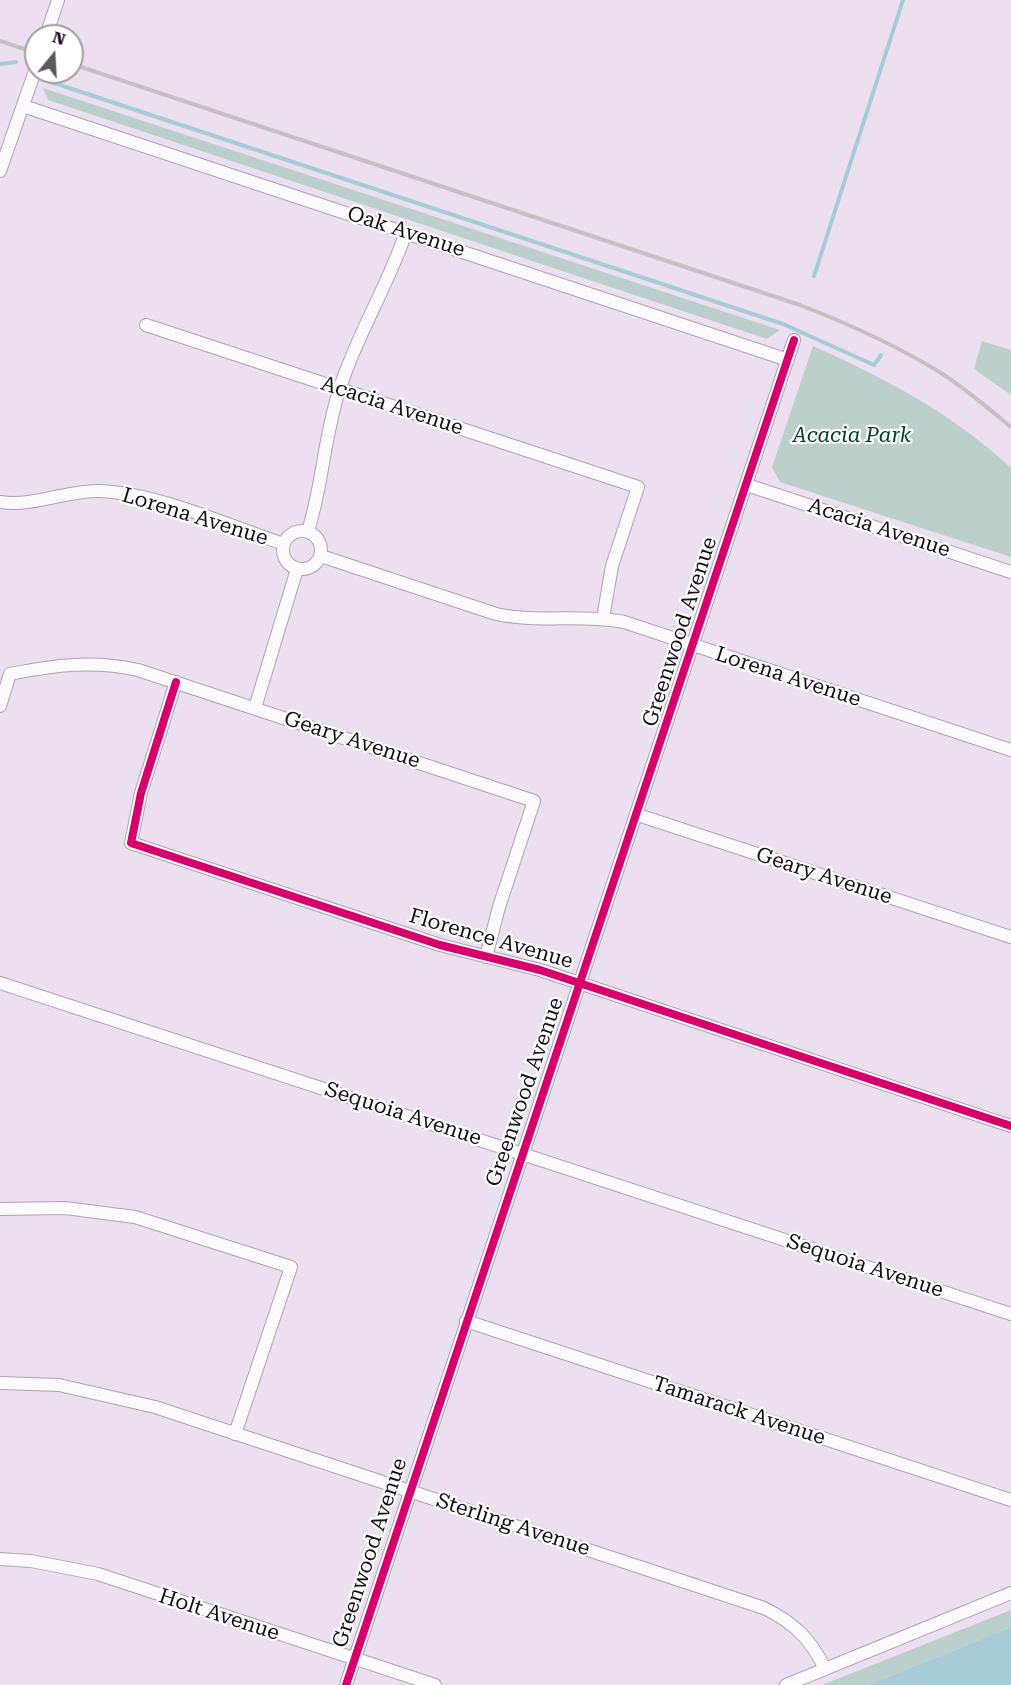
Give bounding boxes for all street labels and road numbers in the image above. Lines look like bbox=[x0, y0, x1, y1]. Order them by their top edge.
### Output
street label: Oak Avenue bbox=[344, 201, 468, 263]
street label: Acacia Avenue bbox=[318, 371, 466, 441]
street label: Lorena Avenue bbox=[119, 483, 271, 551]
street label: Acacia Avenue bbox=[805, 493, 953, 563]
street label: Greenwood Avenue bbox=[637, 534, 723, 730]
street label: Lorena Avenue bbox=[712, 642, 864, 712]
street label: Geary Avenue bbox=[281, 706, 423, 774]
street label: Geary Avenue bbox=[753, 842, 895, 910]
street label: Florence Avenue bbox=[406, 904, 576, 974]
street label: Greenwood Avenue bbox=[481, 994, 569, 1190]
street label: Sequoia Avenue bbox=[322, 1077, 484, 1151]
street label: Sequoia Avenue bbox=[784, 1229, 946, 1303]
street label: Tamarack Avenue bbox=[650, 1371, 828, 1451]
street label: Greenwood Avenue bbox=[327, 1455, 413, 1651]
street label: Sterling Avenue bbox=[433, 1488, 593, 1562]
street label: Holt Avenue bbox=[156, 1584, 282, 1646]

